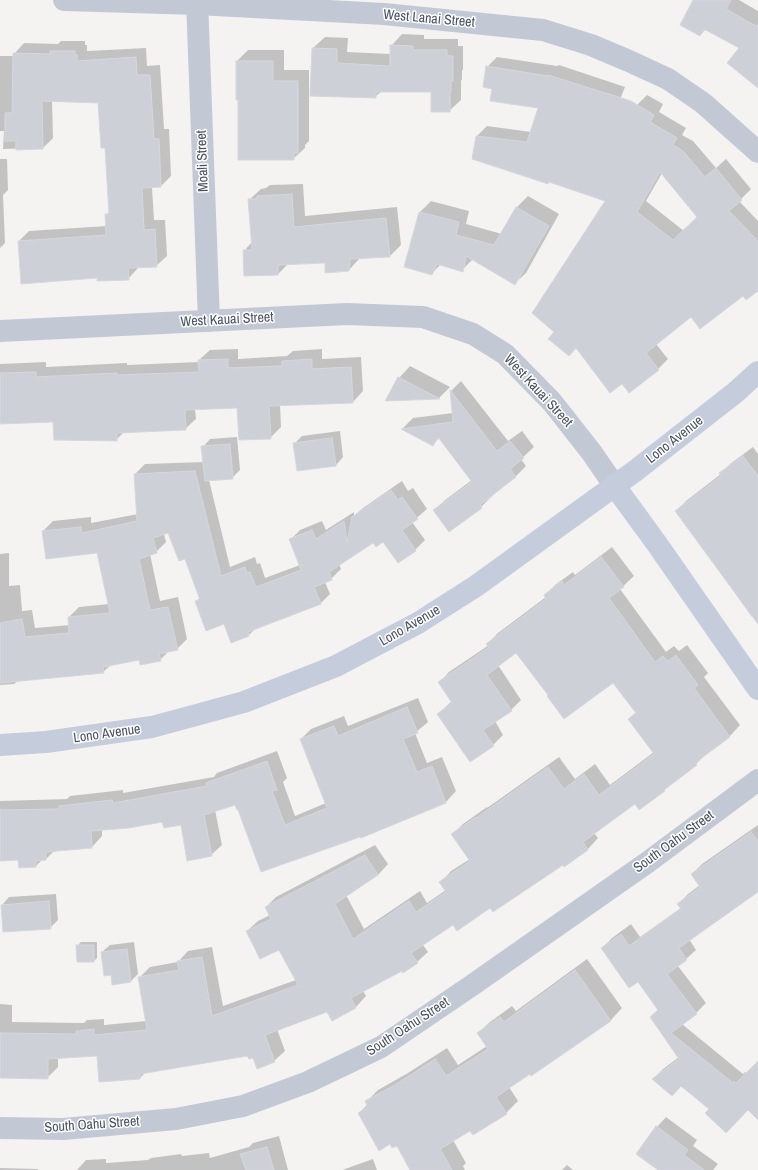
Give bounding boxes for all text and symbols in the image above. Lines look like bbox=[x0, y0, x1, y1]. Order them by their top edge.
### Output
street label: West Lanai Street bbox=[383, 7, 475, 31]
street label: Moali Street bbox=[194, 130, 212, 192]
street label: West Kauai Street bbox=[180, 309, 274, 331]
street label: West Kauai Street bbox=[500, 351, 576, 431]
street label: Lono Avenue bbox=[643, 413, 707, 467]
street label: Lono Avenue bbox=[377, 602, 443, 650]
street label: Lono Avenue bbox=[72, 721, 142, 747]
street label: South Oahu Street bbox=[631, 807, 717, 877]
street label: South Oahu Street bbox=[364, 994, 452, 1060]
street label: South Oahu Street bbox=[44, 1113, 140, 1137]

